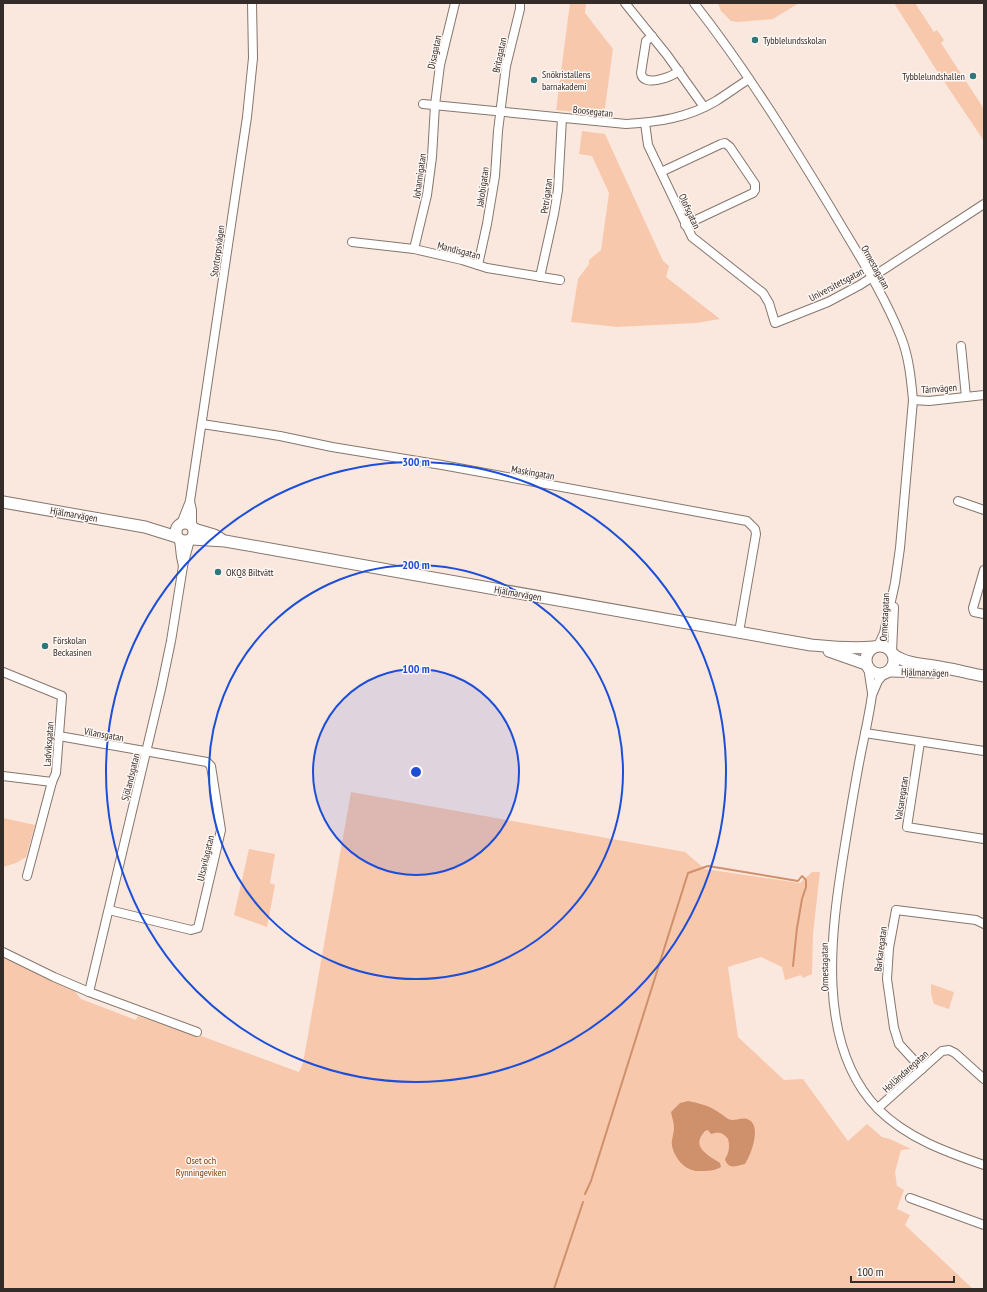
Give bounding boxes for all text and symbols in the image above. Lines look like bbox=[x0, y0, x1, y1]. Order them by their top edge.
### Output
street label: Disagatan bbox=[425, 34, 444, 70]
place label: Tybblelundsskolan bbox=[763, 34, 826, 47]
marker: Tybblelundsskolan bbox=[750, 35, 760, 45]
street label: Britagatan bbox=[489, 36, 510, 74]
place label: Snökristallens barnakademi bbox=[542, 68, 591, 93]
place label: Tybblelundshallen bbox=[902, 70, 965, 83]
marker: Tybblelundshallen bbox=[968, 71, 978, 81]
marker: Snökristallens barnakademi bbox=[529, 75, 539, 85]
street label: Boosegatan bbox=[572, 103, 614, 120]
street label: Johannigatan bbox=[410, 153, 429, 201]
street label: Jakobigatan bbox=[473, 166, 492, 209]
street label: Petrigatan bbox=[538, 178, 555, 215]
street label: Olofsgatan bbox=[676, 191, 703, 231]
street label: Stortorpsvägen bbox=[207, 224, 228, 278]
street label: Mandisgatan bbox=[436, 239, 482, 262]
street label: Ormestagatan bbox=[858, 243, 893, 292]
street label: Universitetsgatan bbox=[806, 265, 866, 304]
street label: Tärnvägen bbox=[921, 381, 957, 396]
text: 300 m bbox=[402, 454, 430, 469]
street label: Maskingatan bbox=[510, 462, 556, 483]
street label: Hjälmarvägen bbox=[49, 504, 99, 525]
text: 200 m bbox=[402, 557, 430, 572]
place label: OKQ8 Biltvätt bbox=[226, 566, 274, 579]
marker: OKQ8 Biltvätt bbox=[213, 567, 223, 577]
street label: Hjälmarvägen bbox=[493, 583, 543, 604]
street label: Ormestagatan bbox=[877, 592, 892, 642]
place label: Förskolan Beckasinen bbox=[53, 634, 92, 659]
marker: Förskolan Beckasinen bbox=[40, 641, 50, 651]
text: 100 m bbox=[402, 661, 430, 676]
street label: Hjälmarvägen bbox=[901, 665, 949, 680]
street label: Ladviksgatan bbox=[40, 721, 57, 767]
street label: Vilansgatan bbox=[82, 724, 125, 744]
street label: Sjölandsgatan bbox=[118, 752, 143, 802]
centre of rings bbox=[409, 765, 423, 779]
street label: Valsaregatan bbox=[891, 775, 911, 822]
street label: Ulsavilagatan bbox=[194, 834, 217, 882]
street label: Barkaregatan bbox=[871, 926, 890, 972]
street label: Ormestagatan bbox=[818, 943, 831, 991]
street label: Holländaregatan bbox=[880, 1047, 931, 1095]
park label: Oset och Rynningeviken bbox=[176, 1154, 226, 1179]
scale bar bbox=[851, 1258, 954, 1284]
text: 100 m bbox=[857, 1264, 884, 1279]

